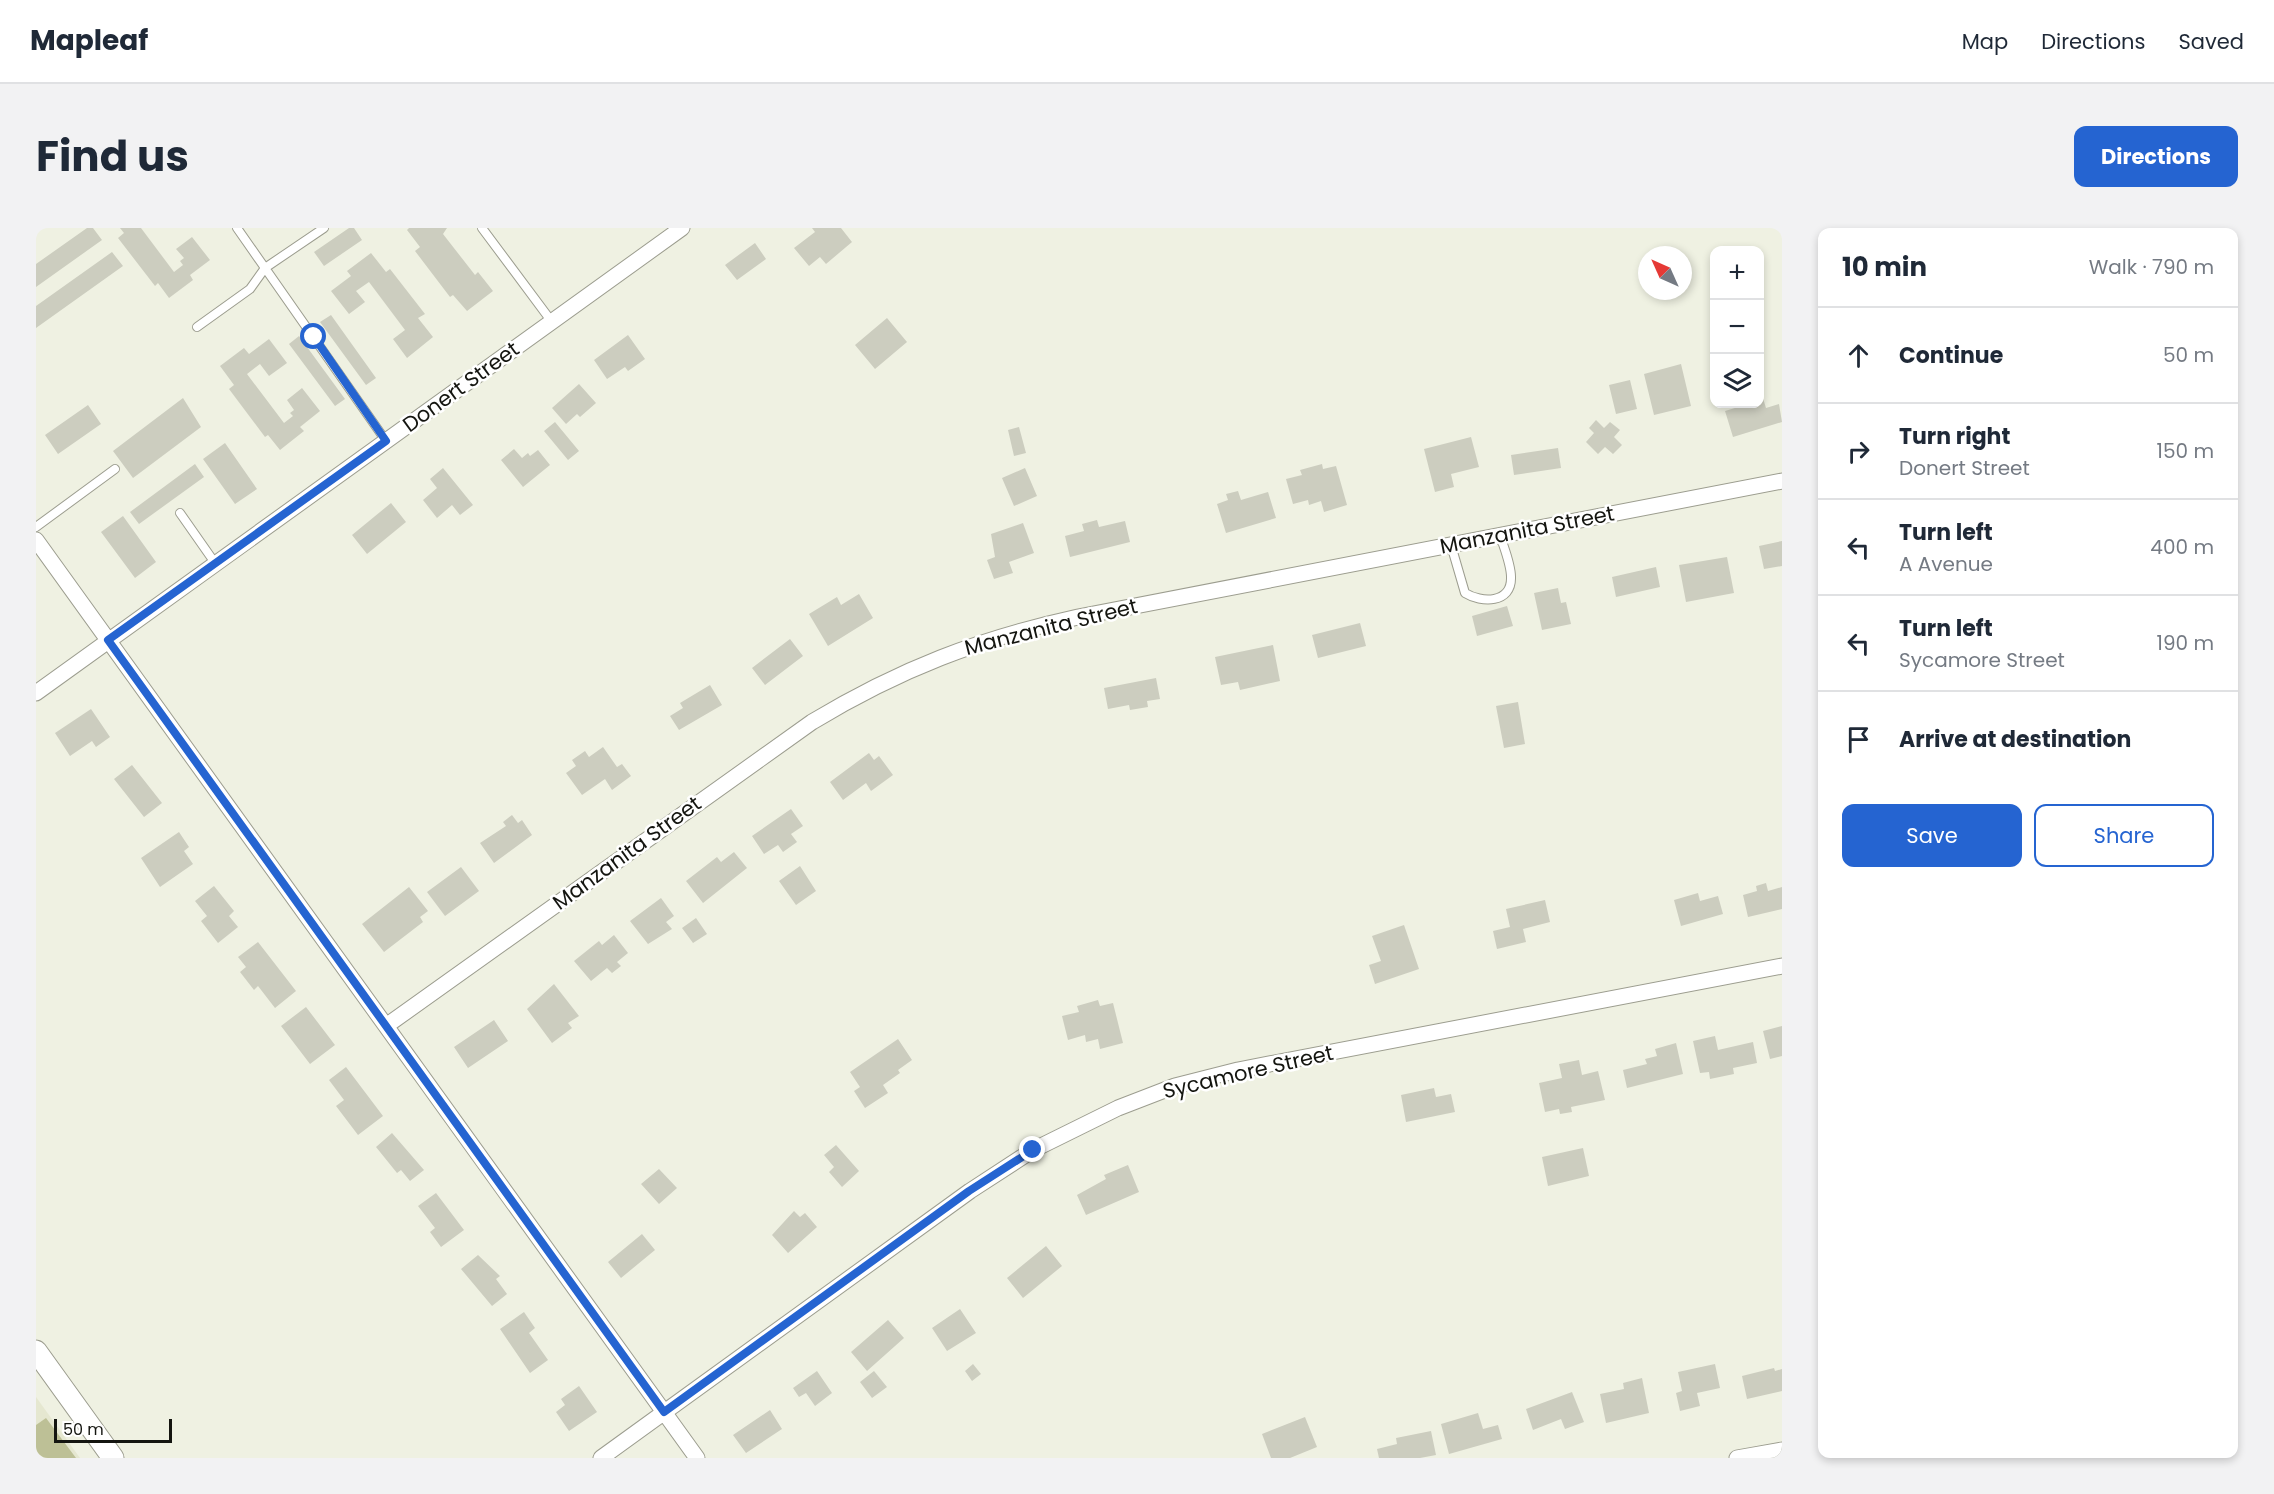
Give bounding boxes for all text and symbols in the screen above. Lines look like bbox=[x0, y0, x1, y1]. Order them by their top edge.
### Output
text: Mapleaf bbox=[30, 21, 148, 60]
text: Map bbox=[1962, 27, 2008, 56]
text: Directions bbox=[2041, 27, 2145, 56]
text: Saved bbox=[2178, 27, 2244, 56]
button: Directions bbox=[2074, 126, 2238, 187]
text: Find us bbox=[36, 127, 189, 186]
north arrow bbox=[1638, 246, 1692, 300]
map controls bbox=[1710, 246, 1764, 408]
button: + bbox=[1710, 246, 1764, 300]
text: 10 min bbox=[1842, 249, 1927, 285]
text: Walk · 790 m bbox=[2089, 253, 2214, 281]
button: − bbox=[1710, 300, 1764, 354]
route start bbox=[300, 323, 326, 349]
street label: Donert Street bbox=[397, 335, 525, 439]
icon: ahead bbox=[1842, 339, 1875, 372]
text: Continue bbox=[1899, 340, 2003, 371]
text: 50 m bbox=[2163, 341, 2214, 369]
button: layers bbox=[1710, 354, 1764, 408]
text: Turn right bbox=[1899, 421, 2010, 452]
icon: right bbox=[1842, 435, 1875, 468]
text: 150 m bbox=[2157, 437, 2214, 465]
text: Donert Street bbox=[1899, 454, 2030, 482]
street label: Manzanita Street bbox=[1437, 498, 1617, 561]
text: Turn left bbox=[1899, 517, 1993, 548]
icon: left bbox=[1842, 531, 1875, 564]
text: 400 m bbox=[2150, 533, 2214, 561]
text: A Avenue bbox=[1899, 550, 1993, 578]
street label: Manzanita Street bbox=[961, 591, 1140, 662]
text: Turn left bbox=[1899, 613, 1993, 644]
icon: left bbox=[1842, 627, 1875, 660]
text: 190 m bbox=[2157, 629, 2214, 657]
text: Sycamore Street bbox=[1899, 646, 2065, 674]
icon: arrive bbox=[1842, 723, 1875, 756]
text: Arrive at destination bbox=[1899, 724, 2131, 755]
street label: Manzanita Street bbox=[547, 789, 707, 916]
button: Save bbox=[1842, 804, 2022, 867]
button: Share bbox=[2034, 804, 2214, 867]
street label: Sycamore Street bbox=[1160, 1038, 1336, 1105]
route end bbox=[1019, 1136, 1045, 1162]
scale bar bbox=[54, 1416, 172, 1444]
text: 50 m bbox=[63, 1418, 104, 1441]

